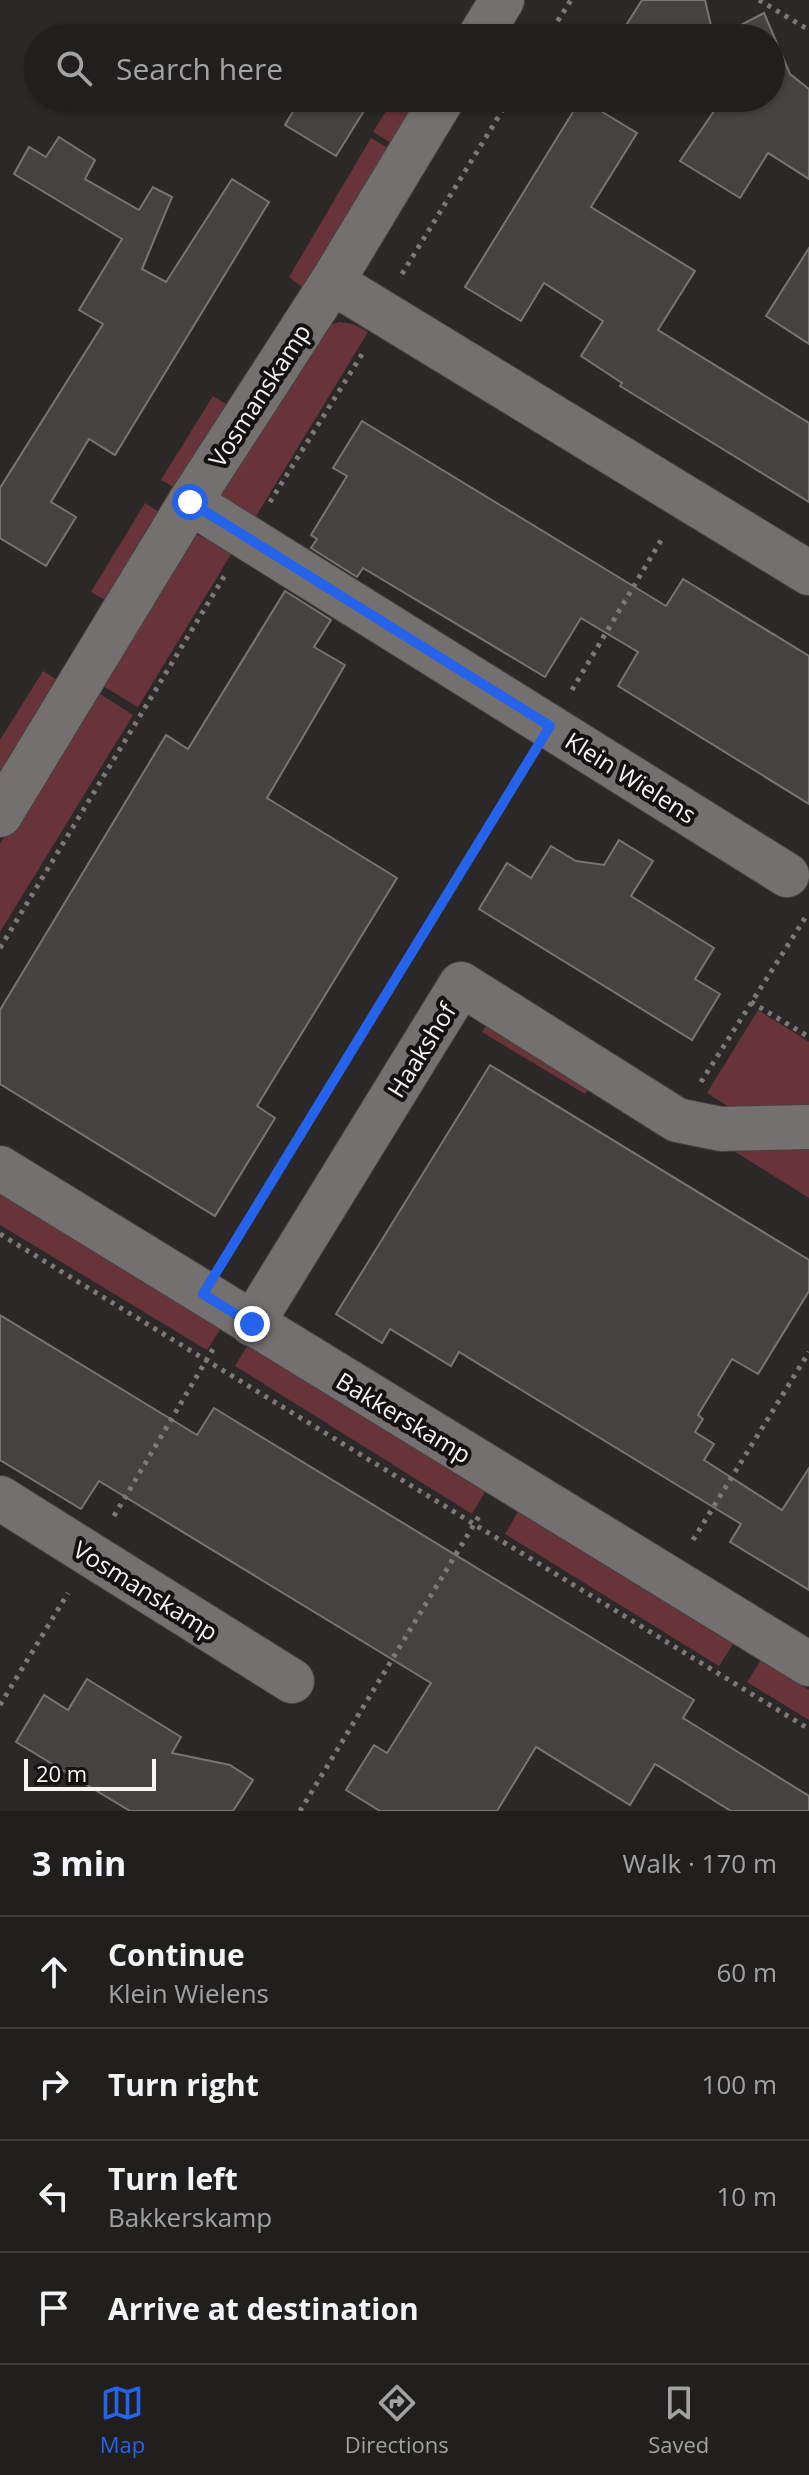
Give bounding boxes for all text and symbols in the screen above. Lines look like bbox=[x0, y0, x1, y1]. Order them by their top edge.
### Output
search box bbox=[24, 24, 785, 112]
icon: search bbox=[52, 46, 96, 90]
text: Search here bbox=[116, 48, 283, 89]
street label: Vosmanskamp bbox=[200, 317, 318, 473]
route start bbox=[172, 484, 208, 520]
street label: Klein Wielens bbox=[559, 724, 703, 830]
street label: Haakshof bbox=[379, 995, 464, 1104]
route end bbox=[234, 1306, 270, 1342]
street label: Bakkerskamp bbox=[331, 1364, 477, 1470]
street label: Vosmanskamp bbox=[67, 1532, 225, 1648]
scale bar bbox=[24, 1755, 156, 1791]
text: 20 m bbox=[36, 1758, 87, 1788]
text: 3 min bbox=[32, 1840, 126, 1886]
text: Walk · 170 m bbox=[623, 1845, 777, 1881]
text: Continue bbox=[108, 1934, 245, 1975]
icon: ahead bbox=[32, 1950, 76, 1994]
text: 60 m bbox=[716, 1954, 777, 1990]
text: Klein Wielens bbox=[108, 1975, 269, 2011]
icon: right bbox=[32, 2062, 76, 2106]
text: Turn right bbox=[108, 2064, 259, 2105]
text: 100 m bbox=[702, 2066, 777, 2102]
text: Turn left bbox=[108, 2158, 238, 2199]
icon: left bbox=[32, 2174, 76, 2218]
text: 10 m bbox=[716, 2178, 777, 2214]
text: Bakkerskamp bbox=[108, 2199, 272, 2235]
icon: arrive bbox=[32, 2286, 76, 2330]
text: Arrive at destination bbox=[108, 2288, 419, 2329]
tab: Map bbox=[100, 2381, 145, 2459]
tab: Directions bbox=[345, 2381, 449, 2459]
tab: Saved bbox=[648, 2381, 709, 2459]

